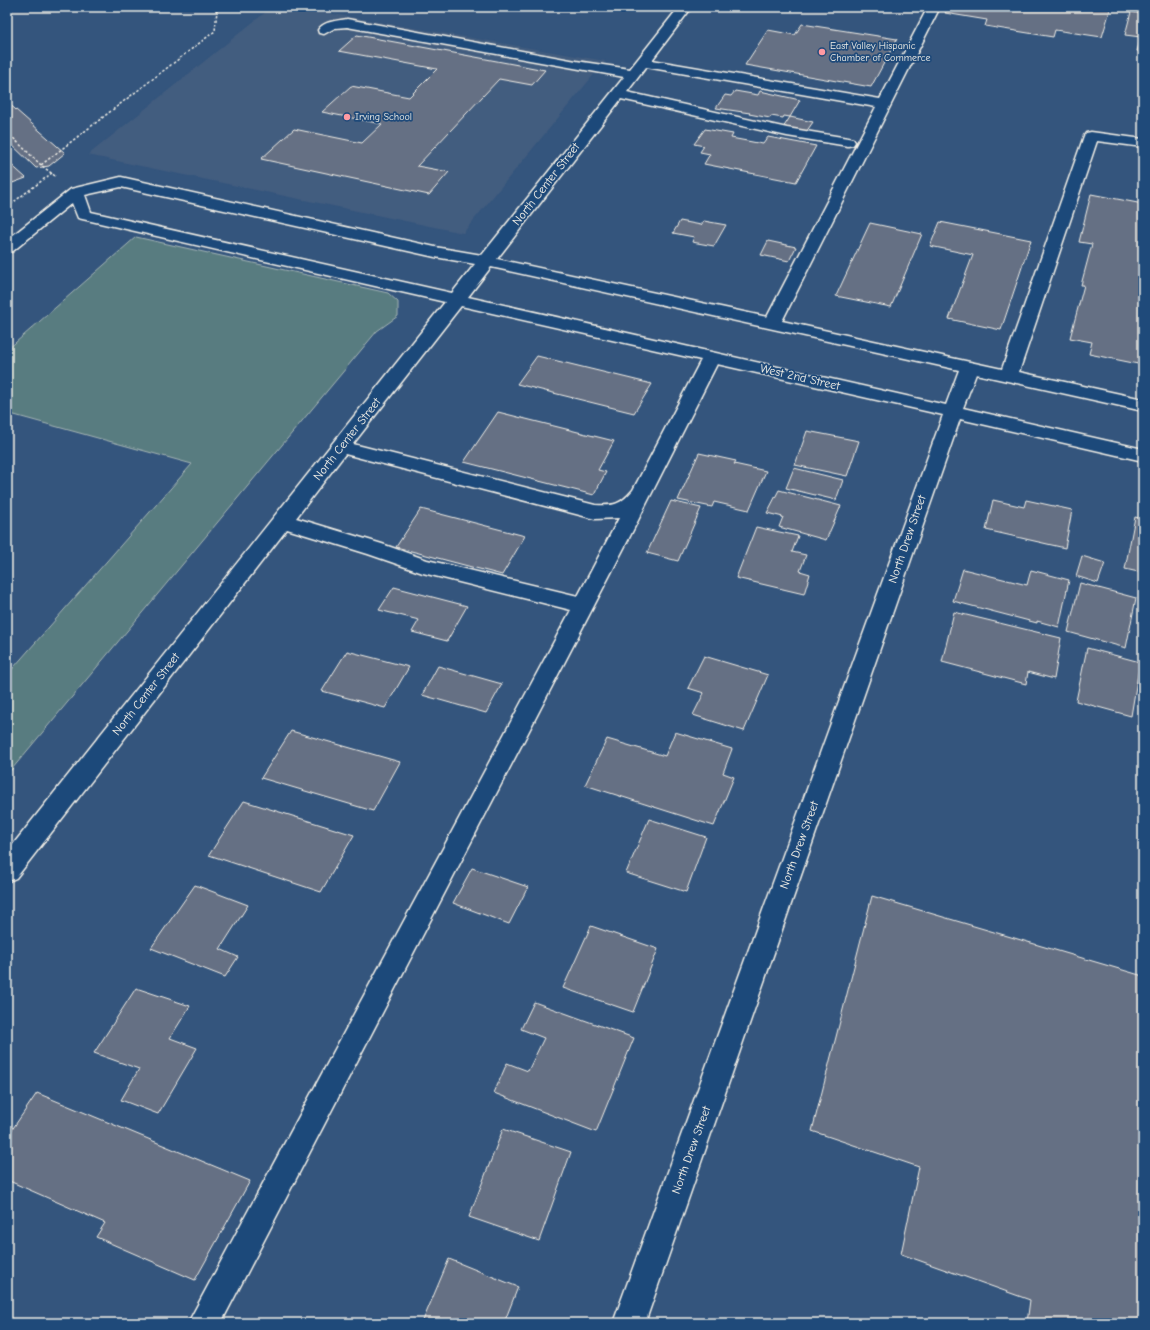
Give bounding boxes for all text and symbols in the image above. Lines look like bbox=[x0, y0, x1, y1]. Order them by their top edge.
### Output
place label: East Valley Hispanic Chamber of Commerce bbox=[830, 40, 930, 64]
marker: East Valley Hispanic Chamber of Commerce bbox=[817, 47, 827, 57]
place label: Irving School bbox=[355, 111, 412, 123]
marker: Irving School bbox=[342, 112, 352, 122]
street label: North Center Street bbox=[509, 140, 583, 228]
street label: West 2nd Street bbox=[759, 361, 842, 393]
street label: North Center Street bbox=[310, 395, 384, 483]
street label: North Drew Street bbox=[885, 493, 929, 585]
street label: North Center Street bbox=[109, 650, 183, 738]
street label: North Drew Street bbox=[777, 799, 822, 891]
street label: North Drew Street bbox=[669, 1104, 714, 1196]

